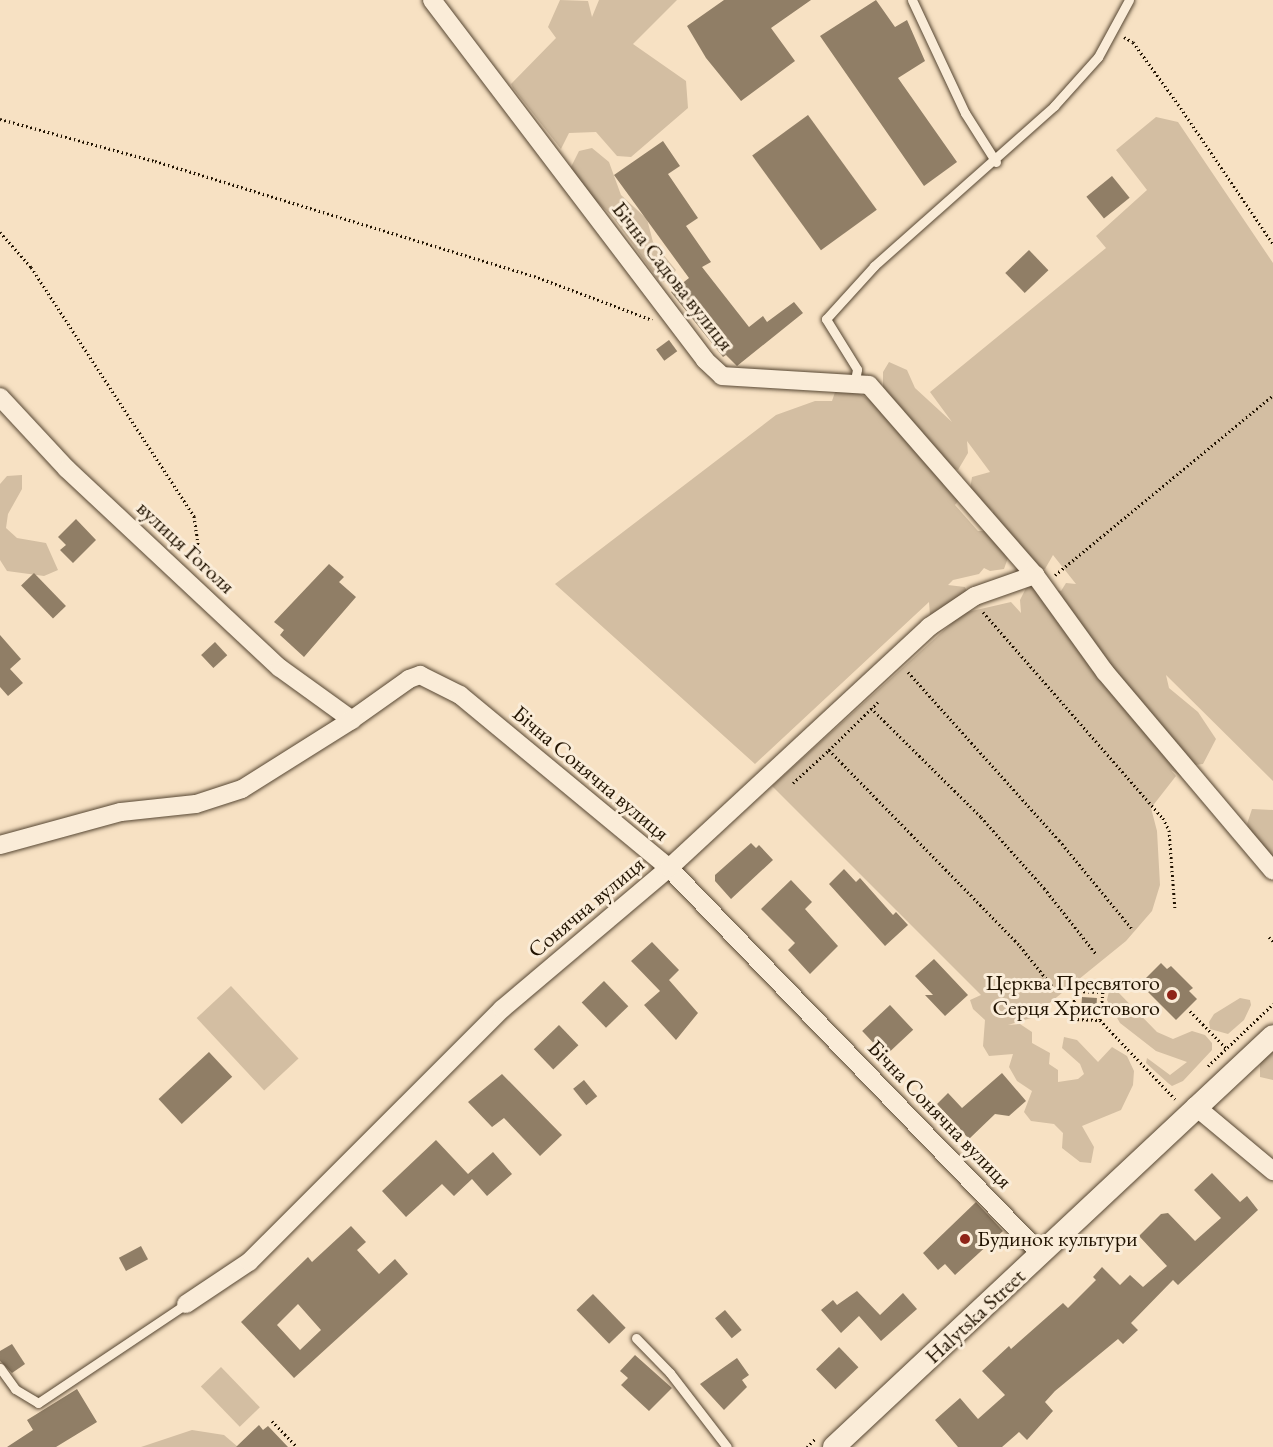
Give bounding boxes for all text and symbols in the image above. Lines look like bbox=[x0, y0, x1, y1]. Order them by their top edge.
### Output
street label: Бічна Садова вулиця bbox=[607, 196, 739, 356]
street label: вулиця Гоголя bbox=[131, 495, 241, 599]
street label: Бічна Сонячна вулиця bbox=[507, 700, 675, 846]
street label: Сонячна вулиця bbox=[522, 851, 650, 963]
place label: Церква Пресвятого Серця Христового bbox=[986, 969, 1160, 1020]
marker: Церква Пресвятого Серця Христового bbox=[1165, 988, 1179, 1002]
street label: Бічна Сонячна вулиця bbox=[862, 1034, 1018, 1194]
place label: Будинок культури bbox=[977, 1226, 1138, 1252]
marker: Будинок культури bbox=[958, 1232, 972, 1246]
street label: Halytska Street bbox=[919, 1263, 1031, 1369]

